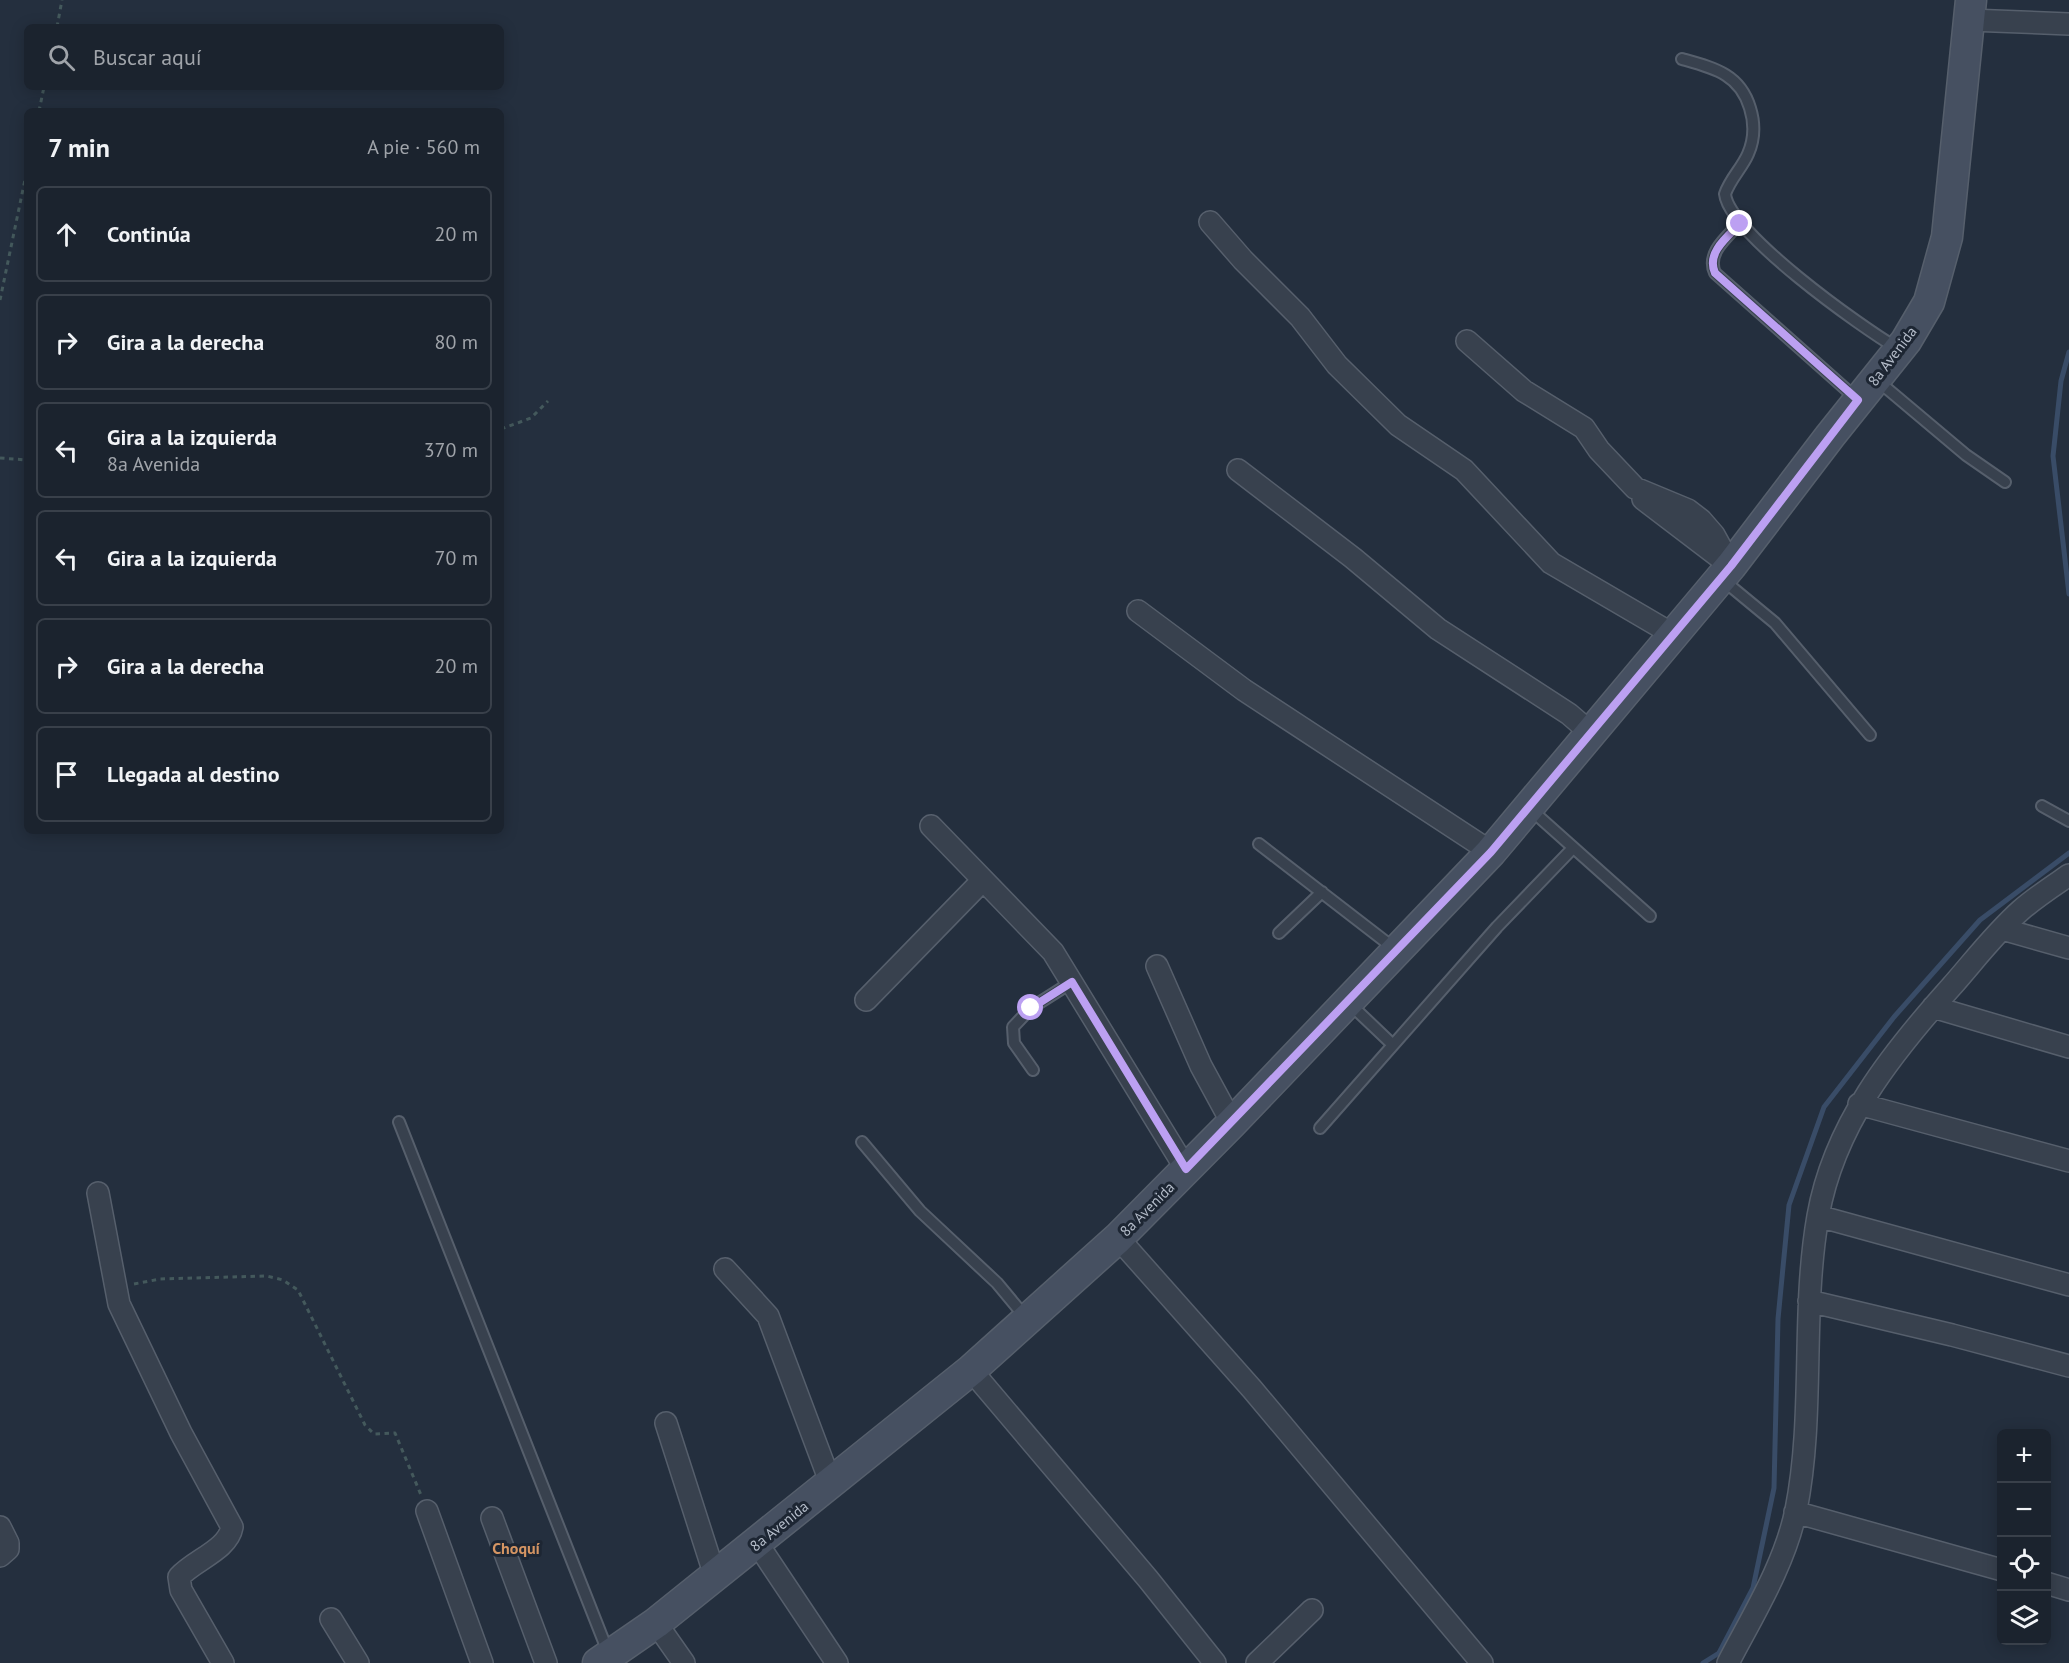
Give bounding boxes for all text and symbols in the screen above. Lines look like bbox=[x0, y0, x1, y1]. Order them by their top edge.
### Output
search box bbox=[24, 24, 504, 90]
icon: search bbox=[45, 41, 78, 74]
text: Buscar aquí bbox=[93, 43, 202, 71]
text: 7 min bbox=[48, 131, 110, 164]
text: A pie · 560 m bbox=[367, 134, 480, 160]
route end bbox=[1726, 210, 1752, 236]
icon: ahead bbox=[50, 218, 83, 251]
text: Continúa bbox=[107, 220, 191, 248]
text: 20 m bbox=[435, 221, 478, 247]
street label: 8a Avenida bbox=[1863, 322, 1921, 390]
icon: right bbox=[50, 326, 83, 359]
text: Gira a la derecha bbox=[107, 328, 264, 356]
text: 80 m bbox=[435, 329, 478, 355]
text: Gira a la izquierda bbox=[107, 423, 277, 451]
icon: left bbox=[50, 434, 83, 467]
text: 370 m bbox=[424, 437, 478, 463]
text: 8a Avenida bbox=[107, 451, 200, 477]
icon: left bbox=[50, 542, 83, 575]
text: Gira a la izquierda bbox=[107, 544, 277, 572]
text: 70 m bbox=[435, 545, 478, 571]
icon: right bbox=[50, 650, 83, 683]
text: Gira a la derecha bbox=[107, 652, 264, 680]
text: 20 m bbox=[435, 653, 478, 679]
icon: arrive bbox=[50, 758, 83, 791]
text: Llegada al destino bbox=[107, 760, 280, 788]
route start bbox=[1017, 994, 1043, 1020]
street label: 8a Avenida bbox=[1116, 1178, 1178, 1240]
map controls bbox=[1997, 1429, 2051, 1645]
button: + bbox=[1997, 1429, 2051, 1483]
button: − bbox=[1997, 1483, 2051, 1537]
street label: 8a Avenida bbox=[746, 1497, 812, 1555]
button: locate bbox=[1997, 1537, 2051, 1591]
district label: Choquí bbox=[492, 1538, 541, 1558]
button: layers bbox=[1997, 1591, 2051, 1645]

